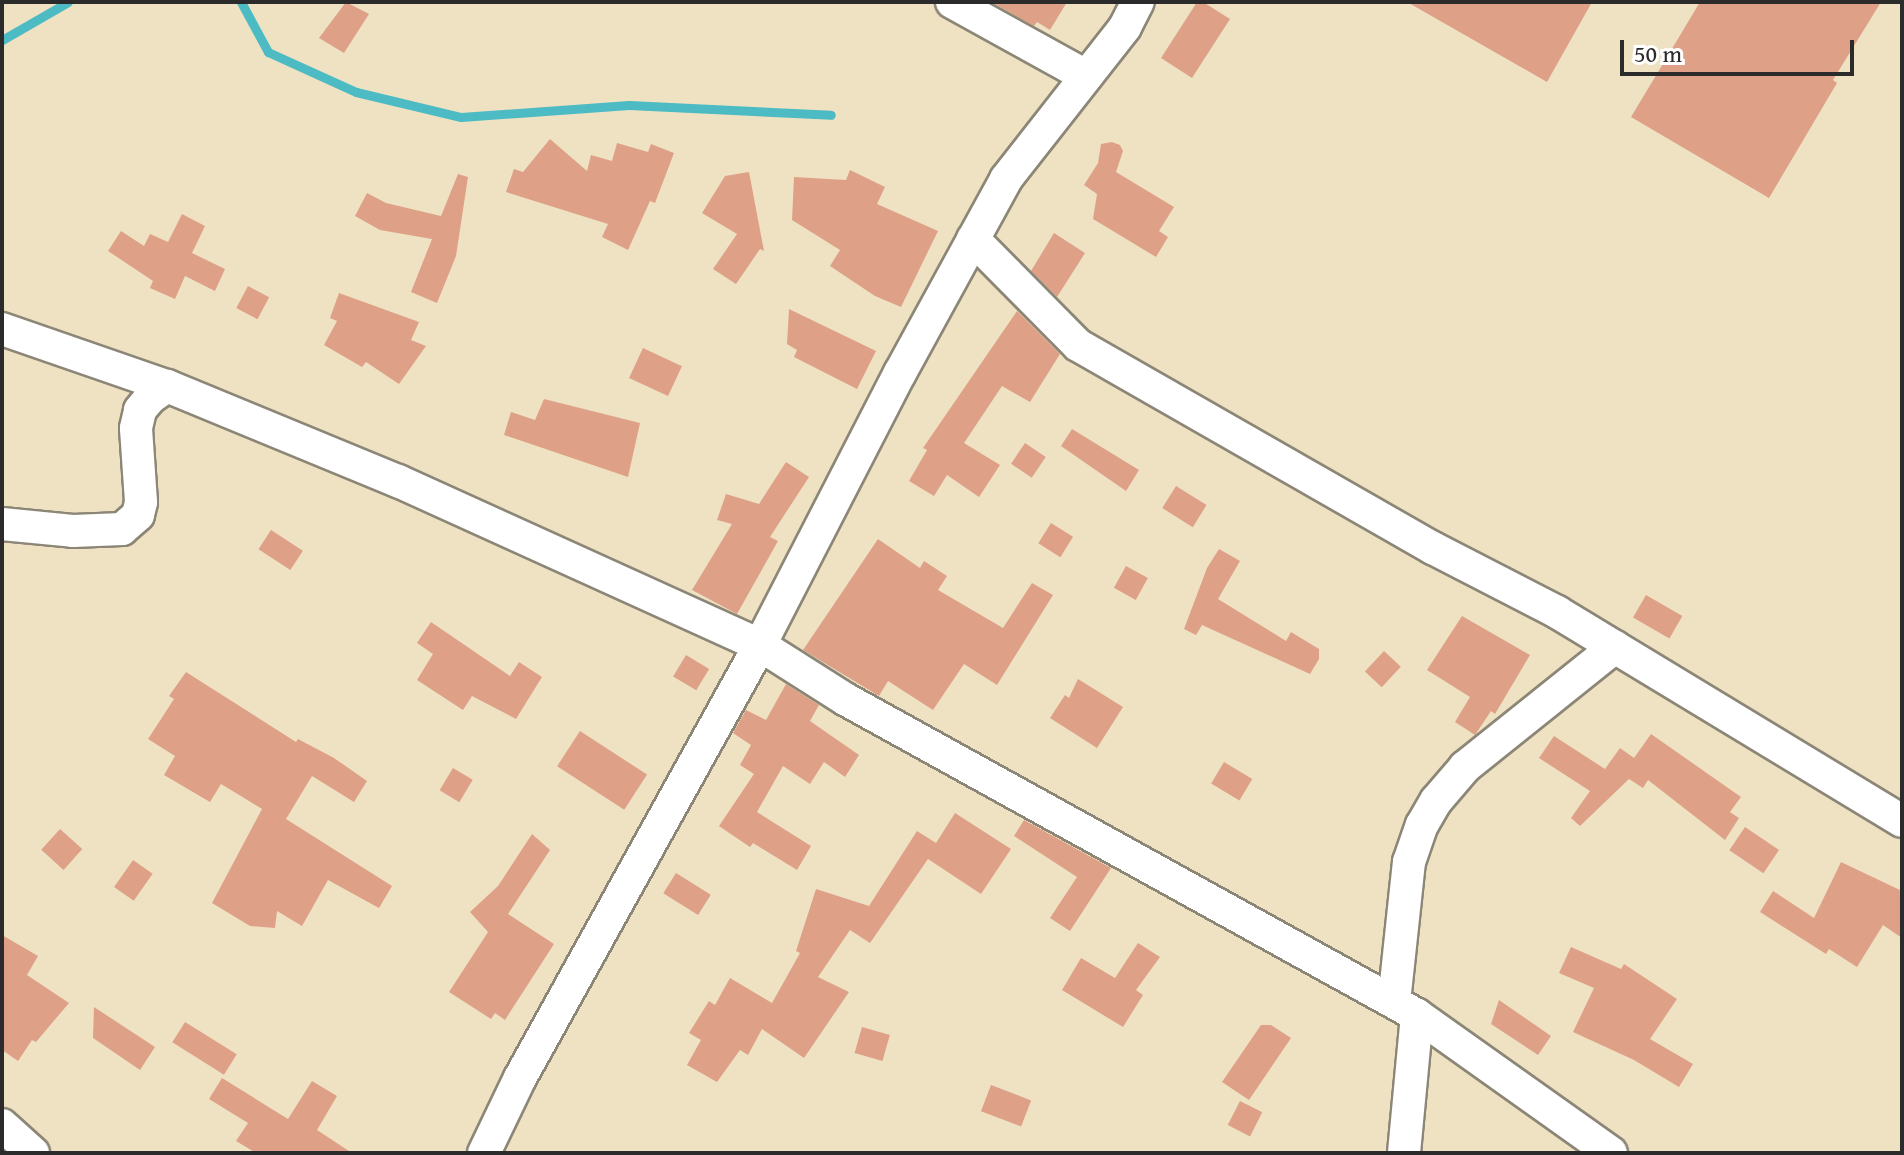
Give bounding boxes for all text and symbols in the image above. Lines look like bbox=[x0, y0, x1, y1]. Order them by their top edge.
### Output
scale bar bbox=[1624, 24, 1858, 74]
text: 50 m bbox=[1634, 36, 1682, 71]

